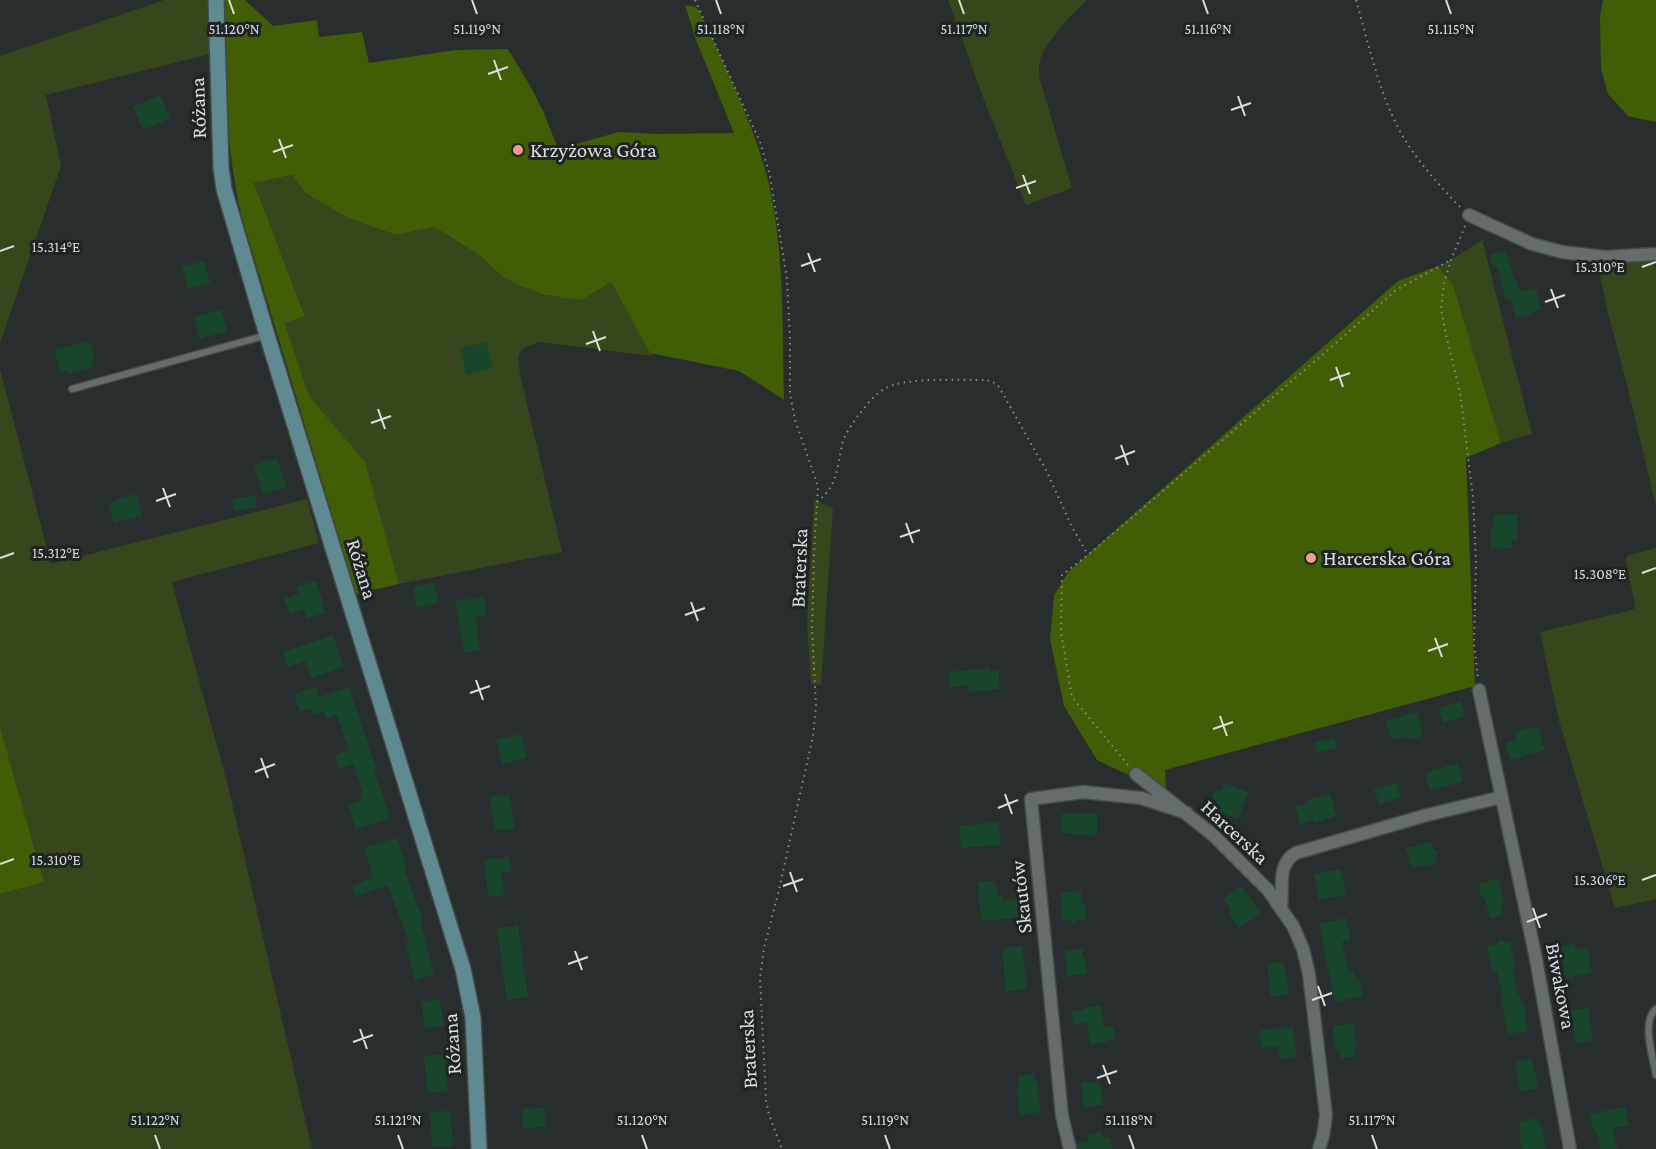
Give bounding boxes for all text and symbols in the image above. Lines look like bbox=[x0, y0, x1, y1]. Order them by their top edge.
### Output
text: 51.120°N bbox=[208, 21, 260, 37]
text: 51.119°N bbox=[453, 21, 501, 37]
text: 51.118°N bbox=[697, 21, 745, 37]
text: 51.117°N bbox=[940, 21, 988, 37]
text: 51.116°N bbox=[1184, 21, 1232, 37]
text: 51.115°N bbox=[1427, 21, 1475, 37]
street label: Różana bbox=[185, 77, 211, 139]
place label: Krzyżowa Góra bbox=[530, 138, 657, 162]
marker: Krzyżowa Góra bbox=[511, 143, 525, 157]
text: 15.314°E bbox=[32, 239, 80, 255]
text: 15.310°E bbox=[1575, 259, 1625, 275]
street label: Braterska bbox=[786, 528, 812, 608]
street label: Różana bbox=[342, 536, 383, 602]
text: 15.312°E bbox=[32, 545, 80, 561]
place label: Harcerska Góra bbox=[1323, 546, 1451, 570]
marker: Harcerska Góra bbox=[1304, 551, 1318, 565]
text: 15.308°E bbox=[1574, 566, 1626, 582]
street label: Harcerska bbox=[1196, 795, 1274, 869]
text: 15.310°E bbox=[31, 852, 81, 868]
street label: Skautów bbox=[1005, 859, 1037, 935]
text: 15.306°E bbox=[1574, 872, 1626, 888]
street label: Biwakowa bbox=[1541, 941, 1581, 1031]
street label: Braterska bbox=[734, 1008, 762, 1089]
street label: Różana bbox=[438, 1012, 466, 1075]
text: 51.122°N bbox=[130, 1112, 180, 1128]
text: 51.121°N bbox=[374, 1112, 422, 1128]
text: 51.120°N bbox=[616, 1112, 668, 1128]
text: 51.119°N bbox=[861, 1112, 909, 1128]
text: 51.118°N bbox=[1105, 1112, 1153, 1128]
text: 51.117°N bbox=[1348, 1112, 1396, 1128]

